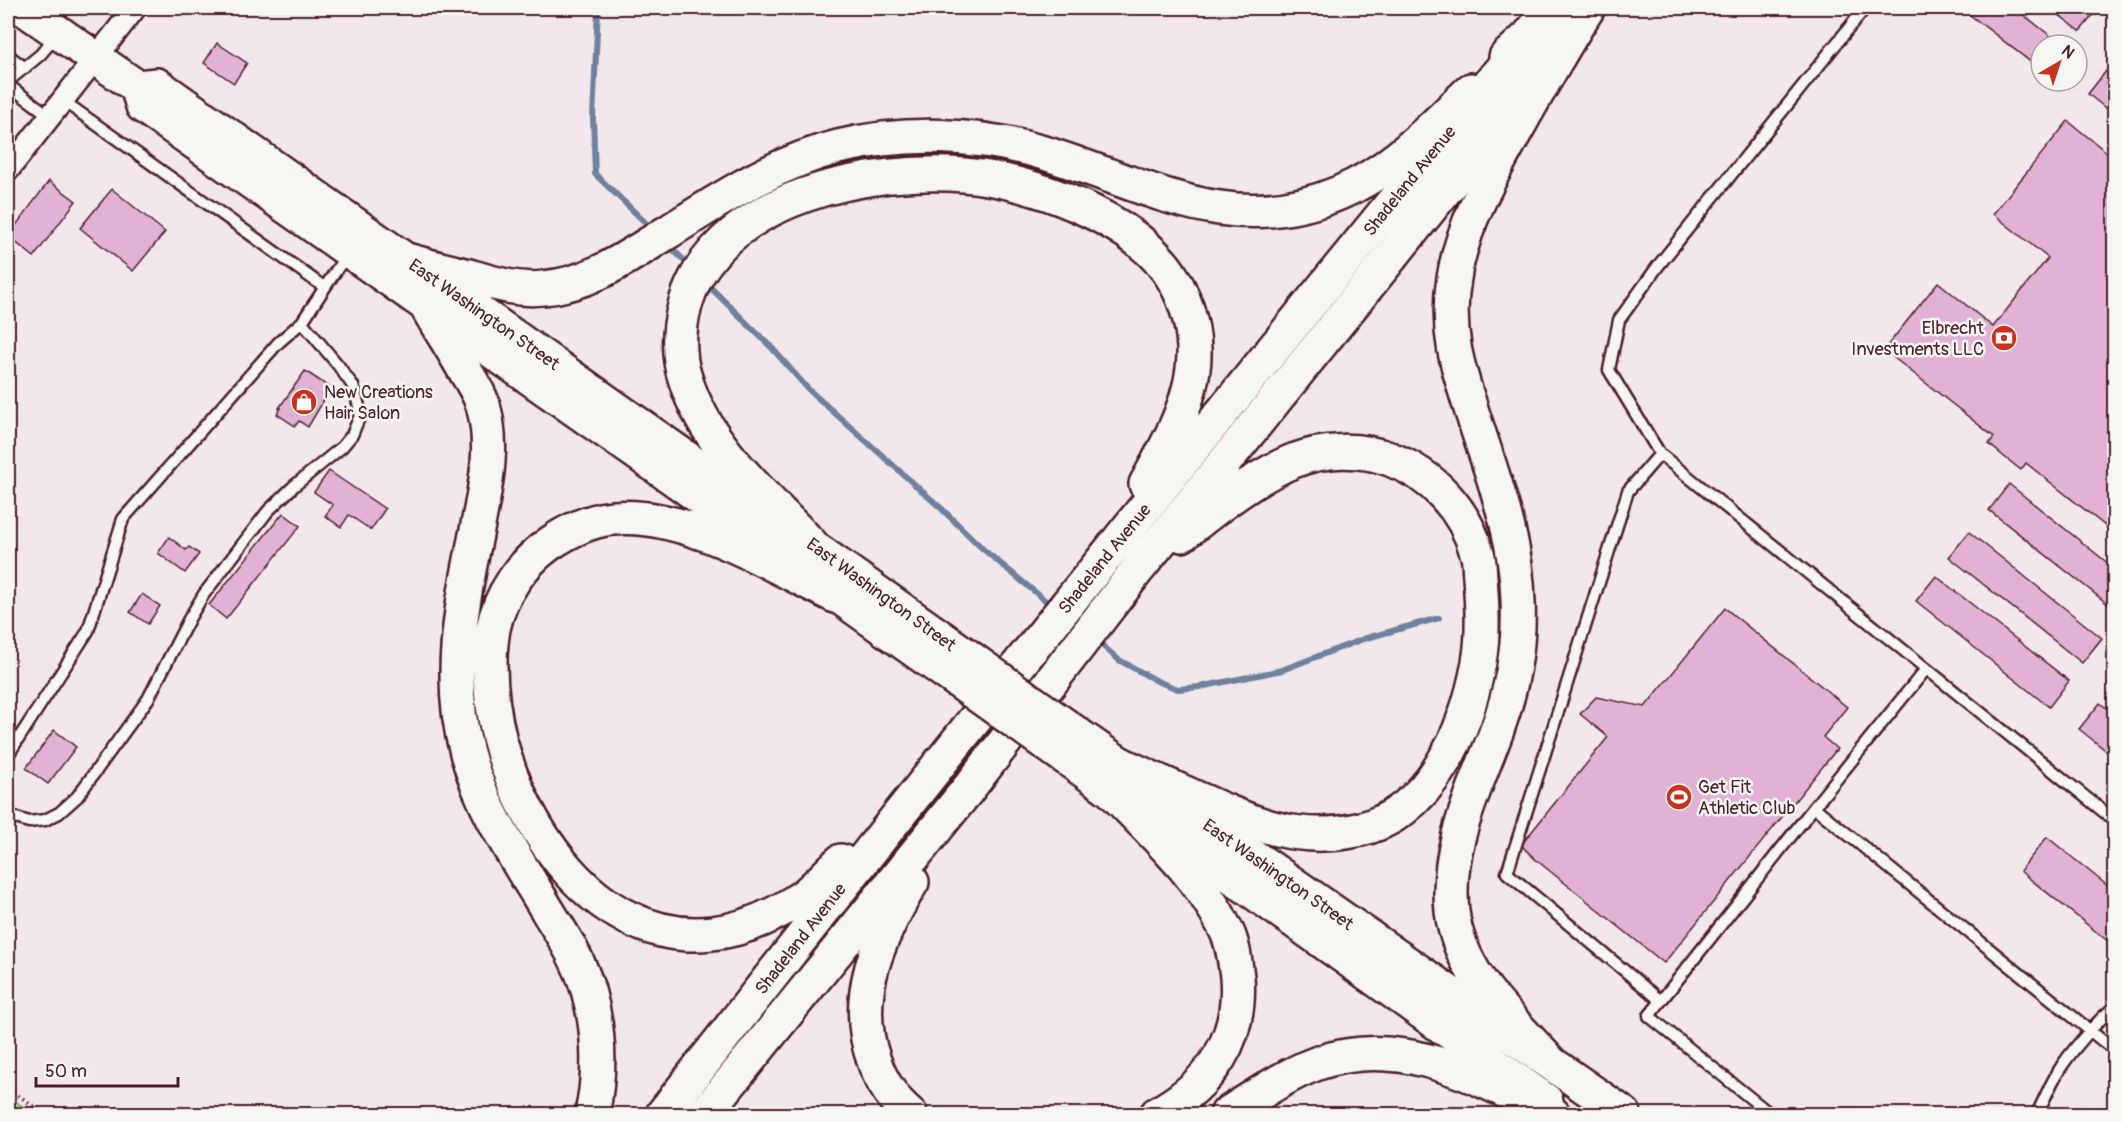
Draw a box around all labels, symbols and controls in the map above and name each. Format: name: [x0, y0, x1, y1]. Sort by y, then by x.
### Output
north arrow: [2029, 33, 2089, 93]
text: N: [2057, 41, 2078, 63]
street label: Shadeland Avenue: [1358, 121, 1462, 241]
street label: East Washington Street: [404, 254, 565, 376]
place label: Elbrecht Investments LLC: [1851, 317, 1985, 361]
bank icon: Elbrecht Investments LLC: [1989, 323, 2019, 353]
place label: New Creations Hair Salon: [324, 381, 433, 425]
shop icon: New Creations Hair Salon: [289, 387, 319, 417]
street label: Shadeland Avenue: [1053, 499, 1157, 619]
street label: East Washington Street: [802, 533, 961, 657]
place label: Get Fit Athletic Club: [1698, 776, 1795, 820]
sports icon: Get Fit Athletic Club: [1664, 782, 1694, 812]
street label: East Washington Street: [1198, 814, 1359, 936]
street label: Shadeland Avenue: [750, 878, 852, 999]
scale bar: [36, 1050, 178, 1088]
text: 50 m: [45, 1060, 87, 1083]

